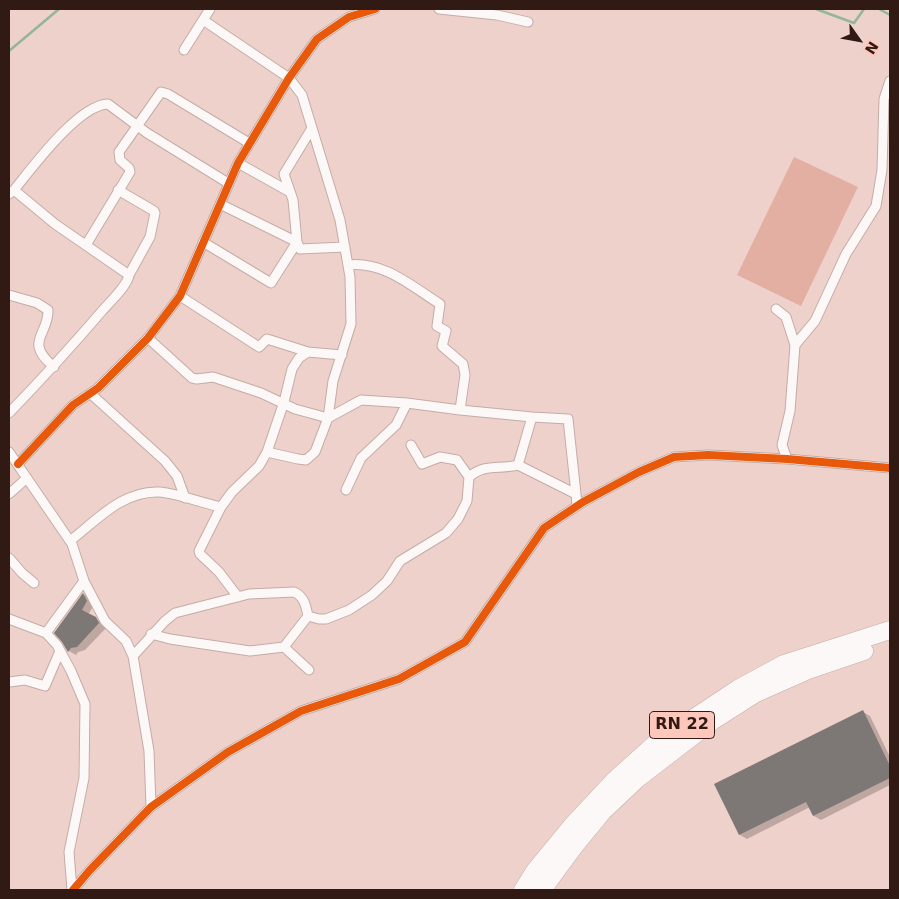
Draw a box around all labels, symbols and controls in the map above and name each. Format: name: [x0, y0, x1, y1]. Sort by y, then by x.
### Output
north arrow: [834, 15, 884, 65]
text: N: [862, 39, 882, 57]
road number: RN 22: [650, 712, 714, 738]

